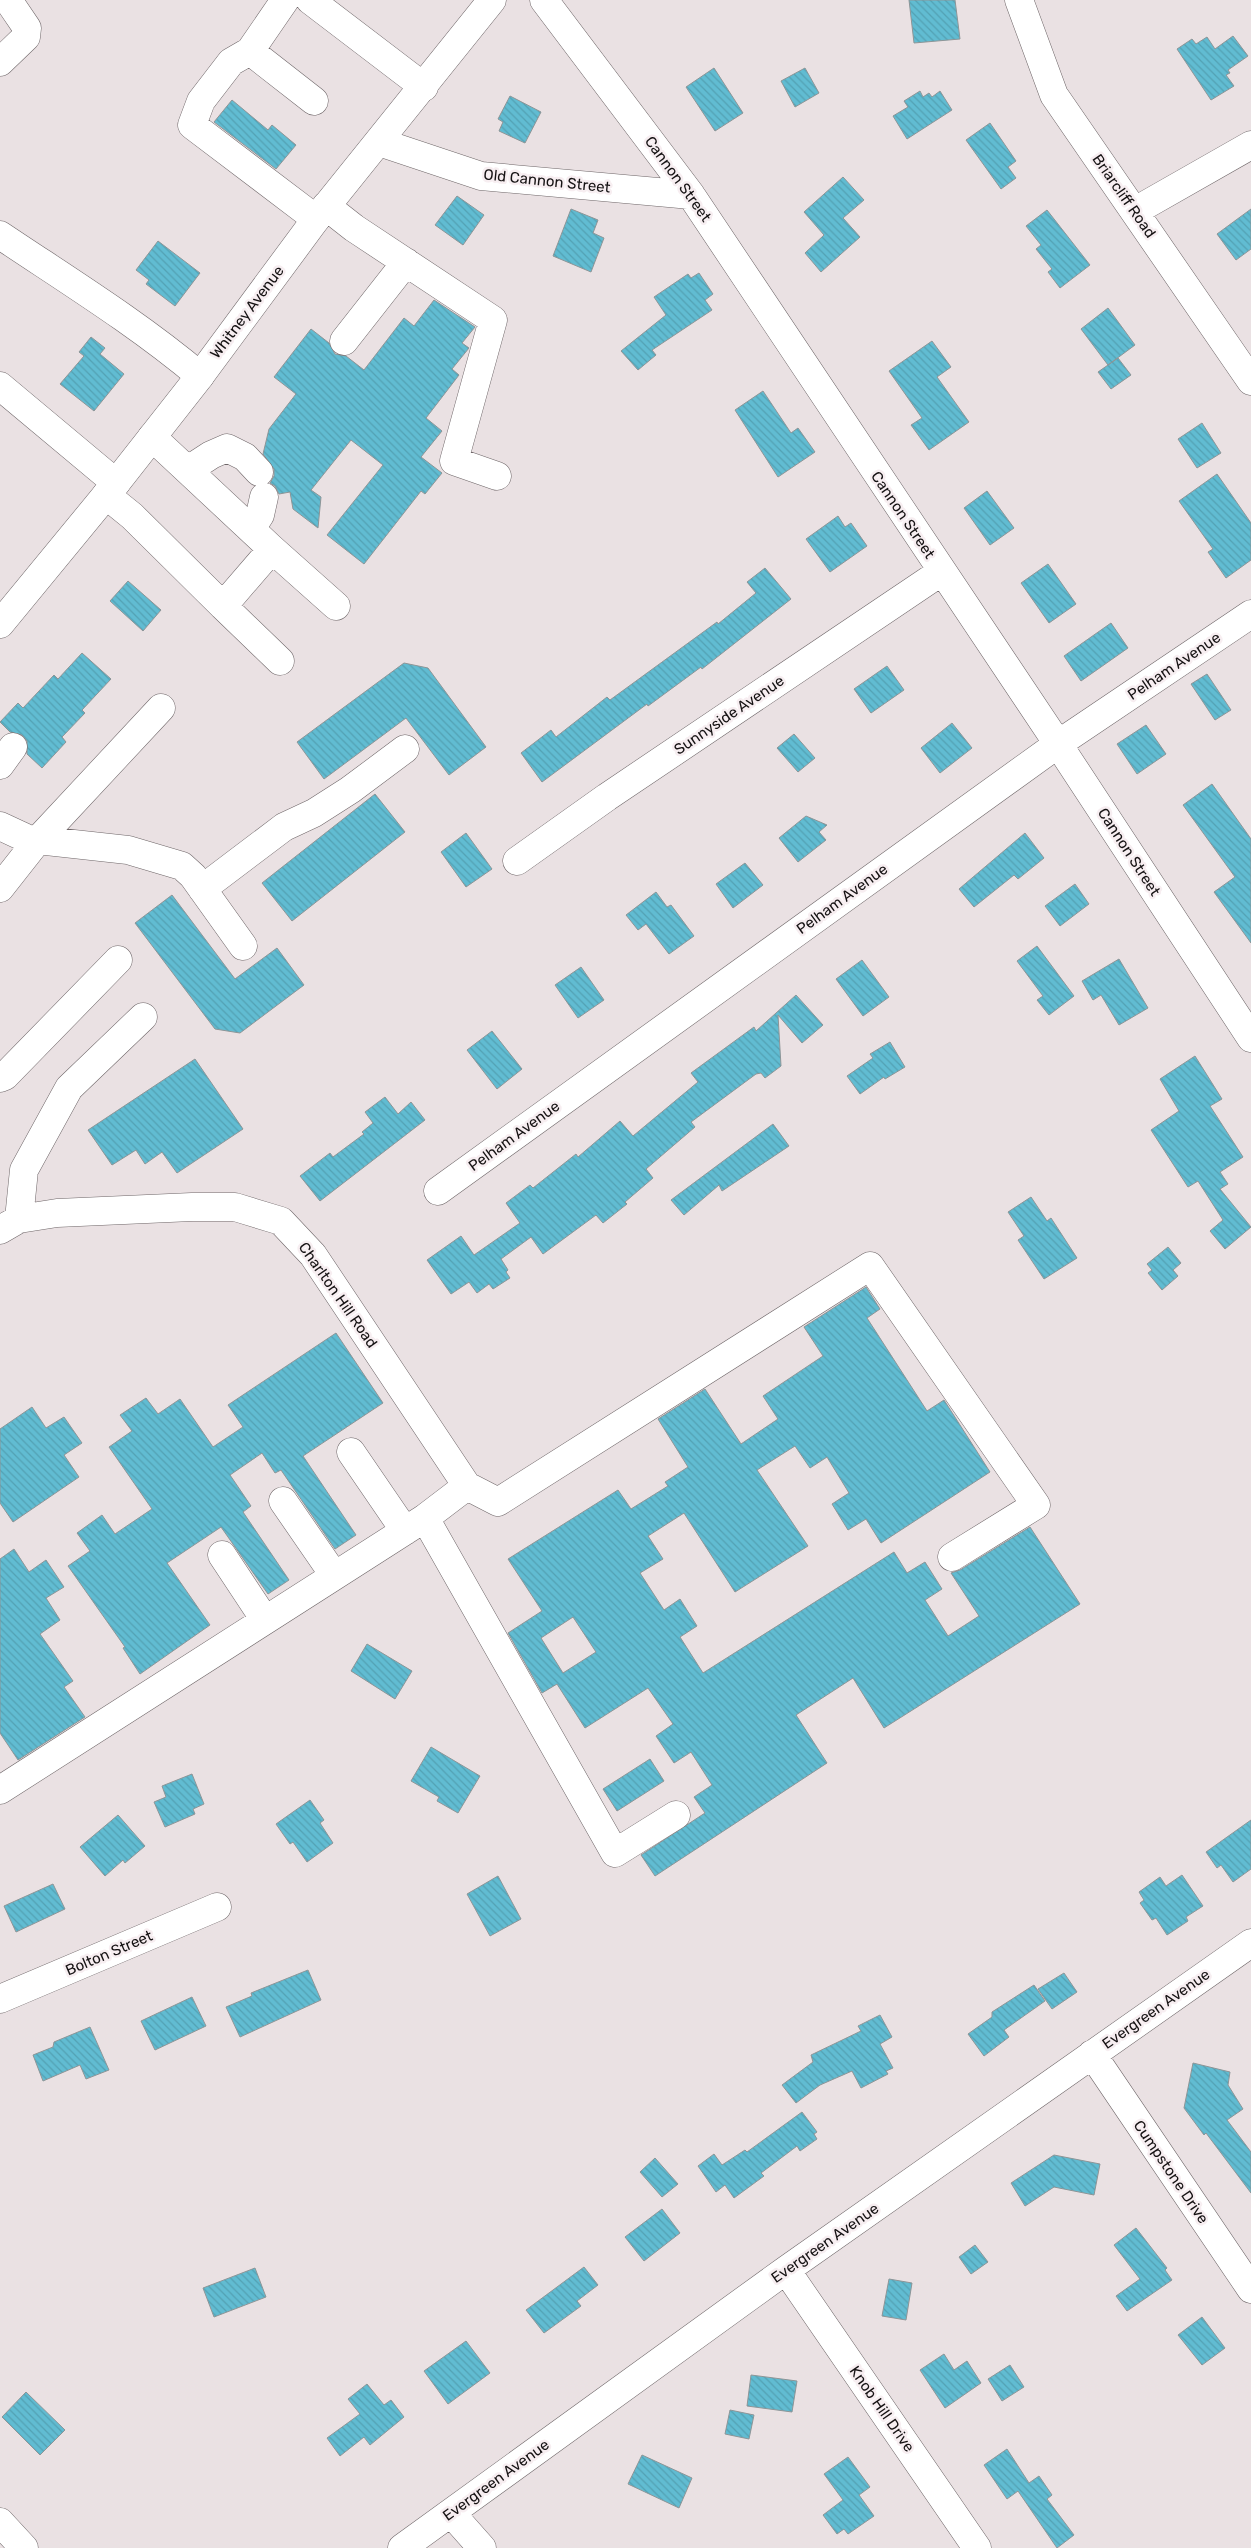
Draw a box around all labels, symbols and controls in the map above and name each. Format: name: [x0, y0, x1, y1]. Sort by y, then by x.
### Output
street label: Cannon Street: [641, 133, 715, 225]
street label: Briarcliff Road: [1089, 151, 1159, 241]
street label: Old Cannon Street: [483, 165, 612, 197]
street label: Whitney Avenue: [206, 262, 288, 362]
street label: Cannon Street: [867, 468, 939, 562]
street label: Pelham Avenue: [1124, 628, 1224, 704]
street label: Sunnyside Avenue: [671, 672, 787, 758]
street label: Cannon Street: [1094, 805, 1164, 899]
street label: Pelham Avenue: [793, 860, 891, 938]
street label: Pelham Avenue: [465, 1097, 563, 1175]
street label: Charlton Hill Road: [295, 1239, 381, 1351]
street label: Bolton Street: [63, 1927, 155, 1979]
street label: Evergreen Avenue: [1099, 1965, 1213, 2053]
street label: Cumpstone Drive: [1130, 2117, 1212, 2227]
street label: Evergreen Avenue: [768, 2199, 882, 2287]
street label: Knob Hill Drive: [846, 2363, 918, 2455]
street label: Evergreen Avenue: [439, 2435, 553, 2525]

